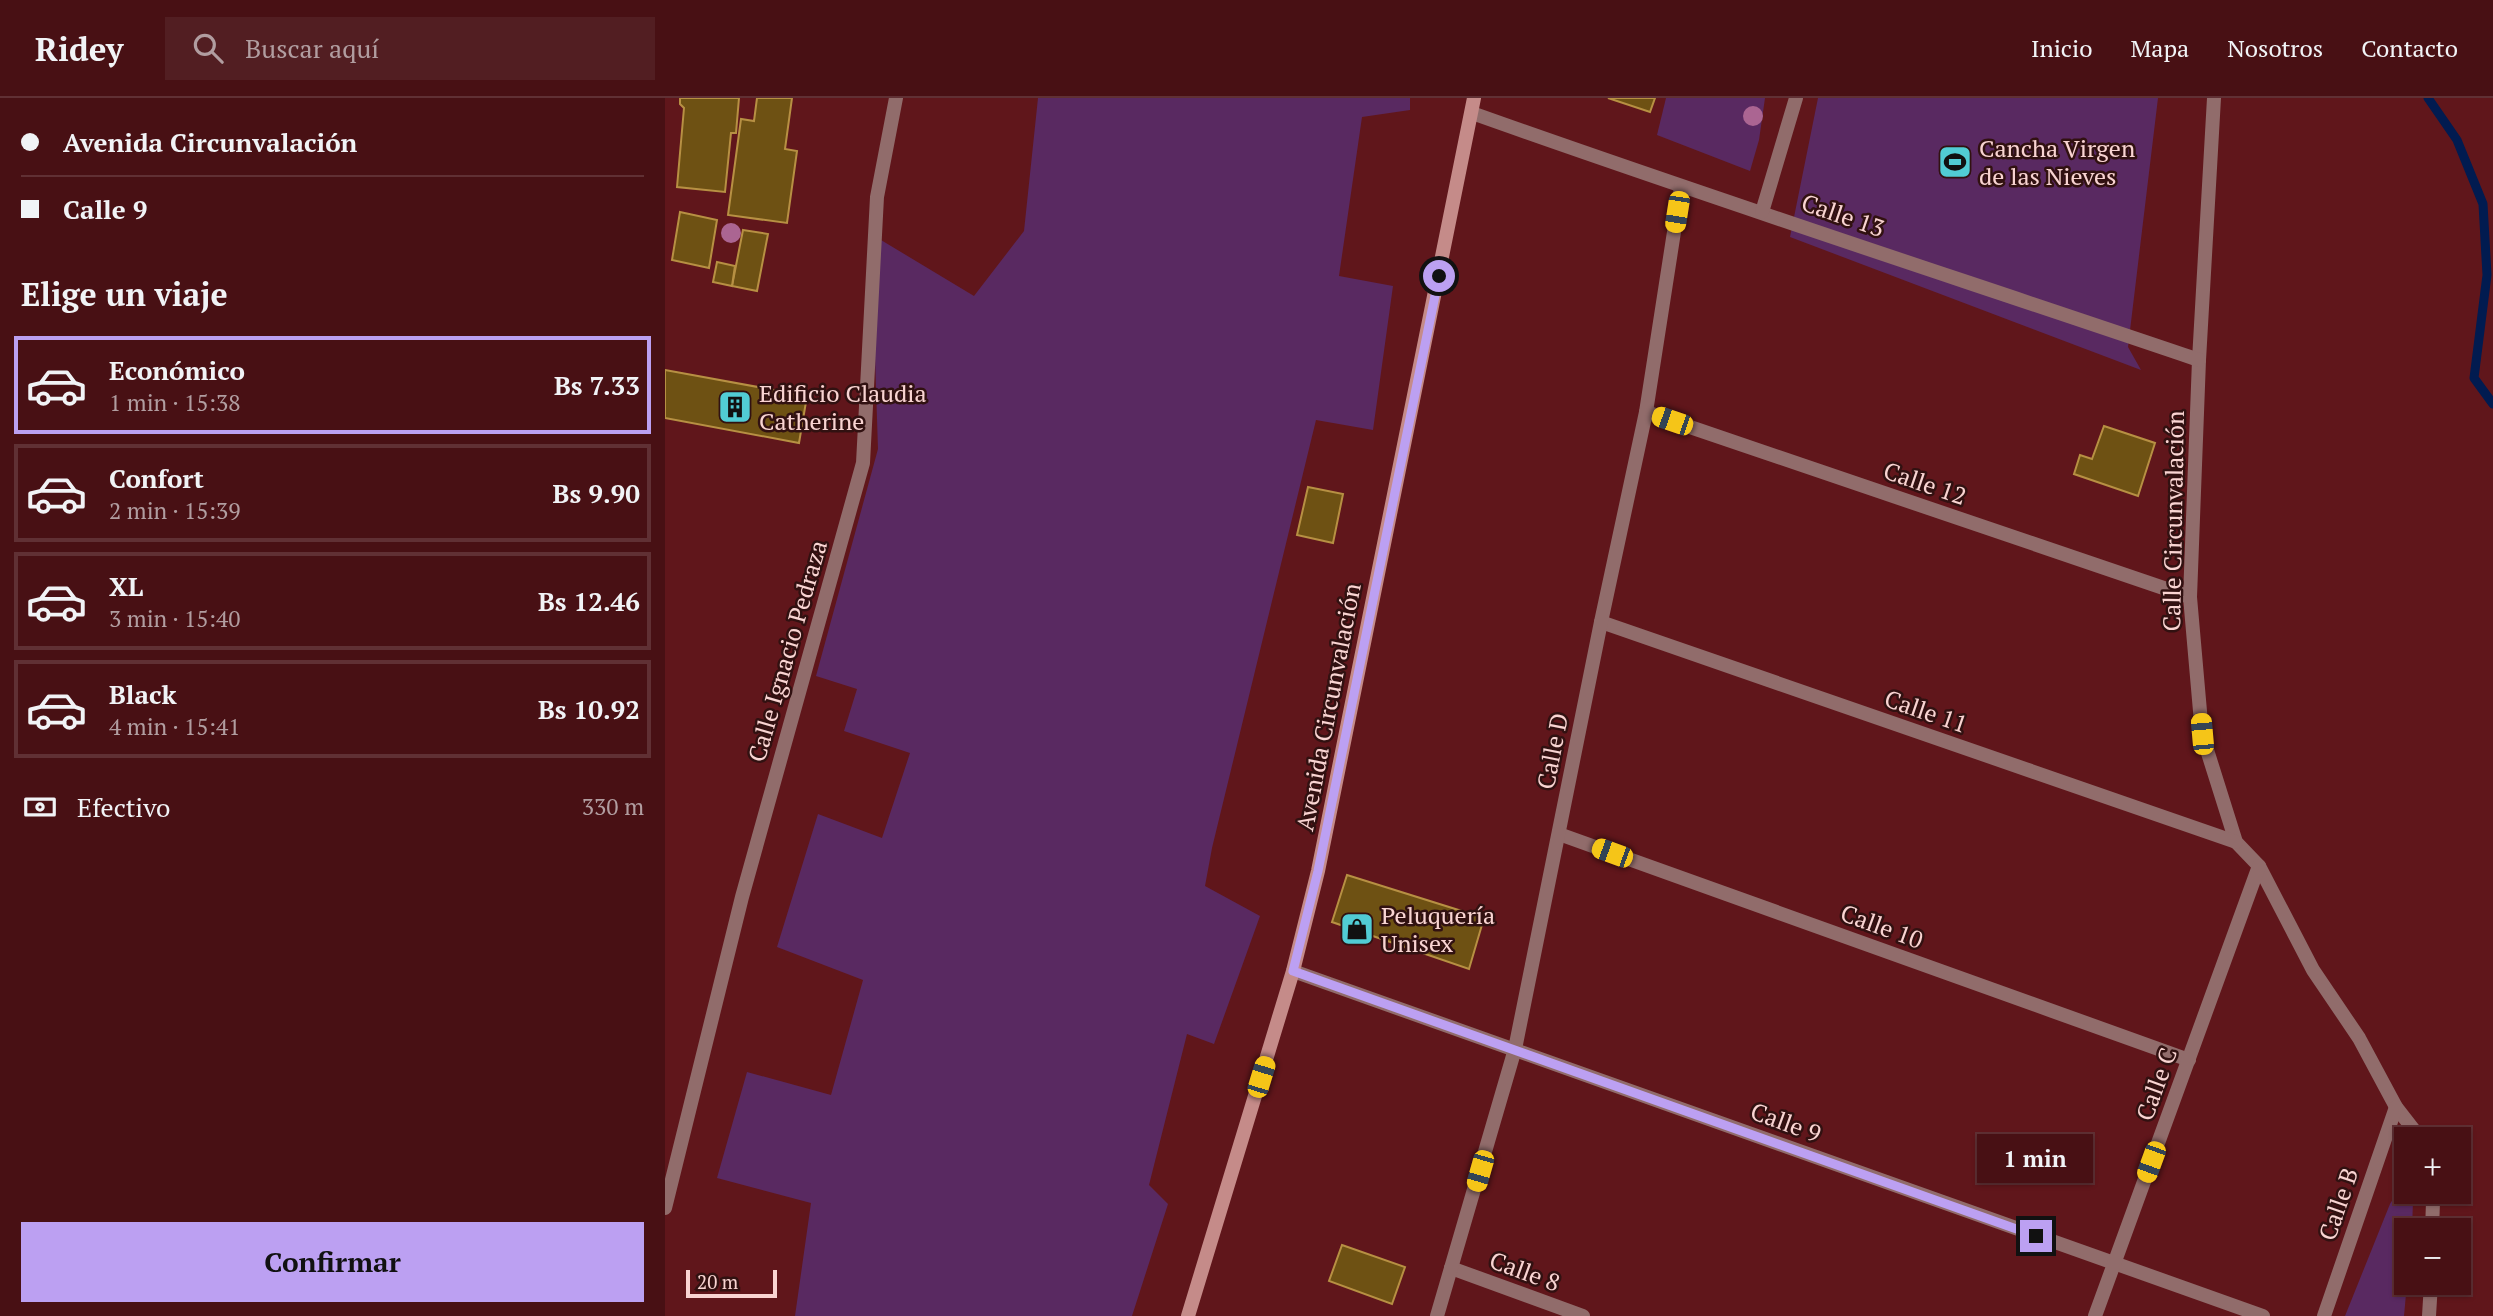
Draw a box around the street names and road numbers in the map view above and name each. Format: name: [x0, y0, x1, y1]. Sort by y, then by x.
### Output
street label: Calle 13: [1797, 186, 1889, 244]
street label: Calle Circunvalación: [2155, 410, 2191, 632]
street label: Calle 12: [1879, 454, 1971, 512]
street label: Calle Ignacio Pedraza: [740, 537, 834, 765]
street label: Avenida Circunvalación: [1288, 580, 1368, 834]
street label: Calle 11: [1880, 682, 1972, 740]
street label: Calle D: [1529, 710, 1575, 792]
street label: Calle 10: [1836, 896, 1928, 956]
street label: Calle C: [2128, 1043, 2184, 1125]
street label: Calle 9: [1746, 1095, 1826, 1149]
street label: Calle B: [2311, 1163, 2365, 1245]
street label: Calle 8: [1485, 1244, 1565, 1298]

